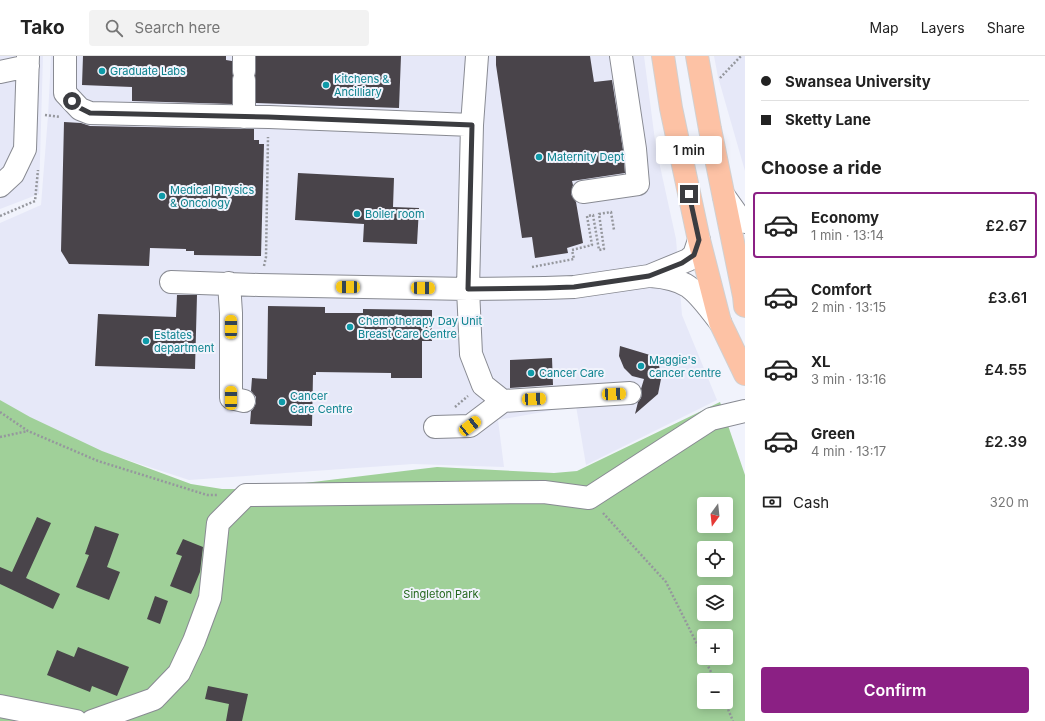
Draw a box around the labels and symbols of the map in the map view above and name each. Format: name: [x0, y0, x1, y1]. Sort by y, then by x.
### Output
place label: Graduate Labs: [110, 64, 186, 78]
marker: Graduate Labs: [97, 66, 107, 76]
place label: Kitchens & Ancilliary: [334, 72, 389, 99]
marker: Kitchens & Ancilliary: [321, 80, 331, 90]
route start: [63, 92, 81, 110]
callout: 1 min: [656, 136, 722, 164]
place label: Maternity Dept: [547, 150, 625, 164]
marker: Maternity Dept: [534, 152, 544, 162]
place label: Medical Physics & Oncology: [170, 183, 254, 210]
route end: [680, 185, 698, 203]
marker: Medical Physics & Oncology: [157, 191, 167, 201]
place label: Boiler room: [365, 207, 425, 221]
marker: Boiler room: [352, 209, 362, 219]
car: [336, 281, 360, 293]
car: [411, 282, 435, 294]
place label: Chemotherapy Day Unit Breast Care Centre: [358, 314, 482, 341]
car: [225, 315, 237, 339]
marker: Chemotherapy Day Unit Breast Care Centre: [345, 322, 355, 332]
place label: Estates department: [154, 328, 215, 355]
marker: Estates department: [141, 336, 151, 346]
place label: Maggie's cancer centre: [649, 353, 721, 380]
marker: Maggie's cancer centre: [636, 361, 646, 371]
place label: Cancer Care: [539, 366, 604, 380]
marker: Cancer Care: [526, 368, 536, 378]
car: [225, 386, 237, 410]
car: [602, 387, 626, 401]
place label: Cancer Care Centre: [290, 389, 353, 416]
car: [522, 392, 546, 406]
marker: Cancer Care Centre: [277, 397, 287, 407]
car: [457, 414, 483, 438]
north arrow: [697, 497, 733, 533]
park label: Singleton Park: [403, 587, 479, 601]

